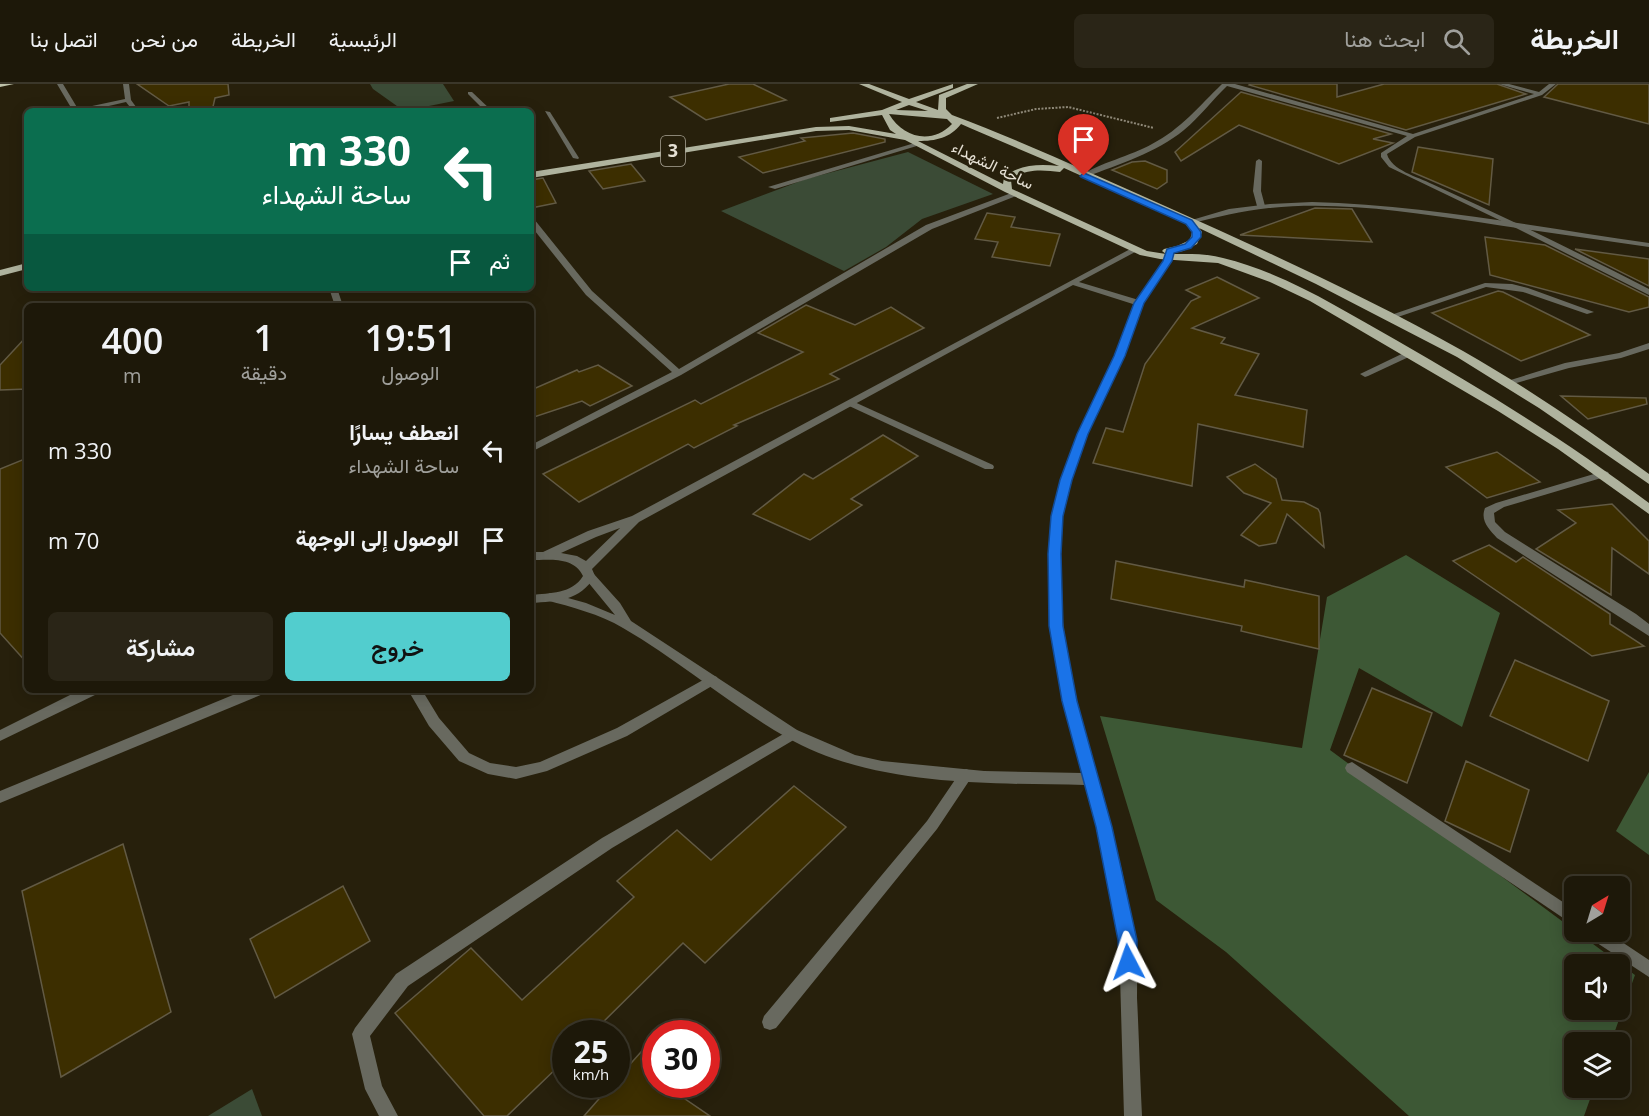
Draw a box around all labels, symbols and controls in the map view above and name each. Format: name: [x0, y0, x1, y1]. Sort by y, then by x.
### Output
search box: [1074, 14, 1494, 68]
text: الخريطة: [1530, 19, 1619, 57]
text: ابحث هنا: [1344, 23, 1425, 53]
text: اتصل بنا: [30, 25, 98, 53]
text: من نحن: [131, 25, 198, 53]
text: الخريطة: [231, 25, 296, 53]
text: الرئيسية: [329, 25, 397, 53]
icon: search: [1440, 25, 1473, 58]
pin: [1058, 114, 1109, 176]
text: 330 m: [287, 121, 411, 178]
icon: arrive: [1067, 123, 1100, 156]
icon: left: [432, 132, 510, 210]
road number: 3: [661, 136, 685, 166]
street label: ساحة الشهداء: [948, 136, 1038, 194]
text: ساحة الشهداء: [262, 175, 411, 212]
text: ثم: [489, 245, 510, 275]
icon: arrive: [444, 246, 477, 279]
text: 1: [254, 313, 274, 362]
text: 19:51: [364, 313, 457, 362]
text: 400: [101, 316, 163, 365]
text: دقيقة: [241, 359, 287, 386]
text: الوصول: [382, 359, 439, 386]
text: m: [123, 362, 142, 389]
text: انعطف يسارًا: [349, 416, 459, 446]
icon: left: [477, 434, 510, 467]
text: 330 m: [48, 435, 112, 465]
text: ساحة الشهداء: [348, 452, 459, 479]
text: الوصول إلى الوجهة: [295, 522, 459, 552]
icon: arrive: [477, 524, 510, 557]
text: 70 m: [48, 525, 99, 555]
button: مشاركة: [48, 612, 273, 681]
button: خروج: [285, 612, 510, 681]
north arrow: [1564, 876, 1630, 942]
map controls: [1564, 876, 1630, 1098]
position arrow: [1096, 930, 1160, 994]
button: sound: [1564, 954, 1630, 1020]
speed limit sign: 30: [642, 1020, 720, 1098]
text: 25: [574, 1031, 608, 1072]
button: layers: [1564, 1032, 1630, 1098]
text: km/h: [573, 1064, 609, 1084]

